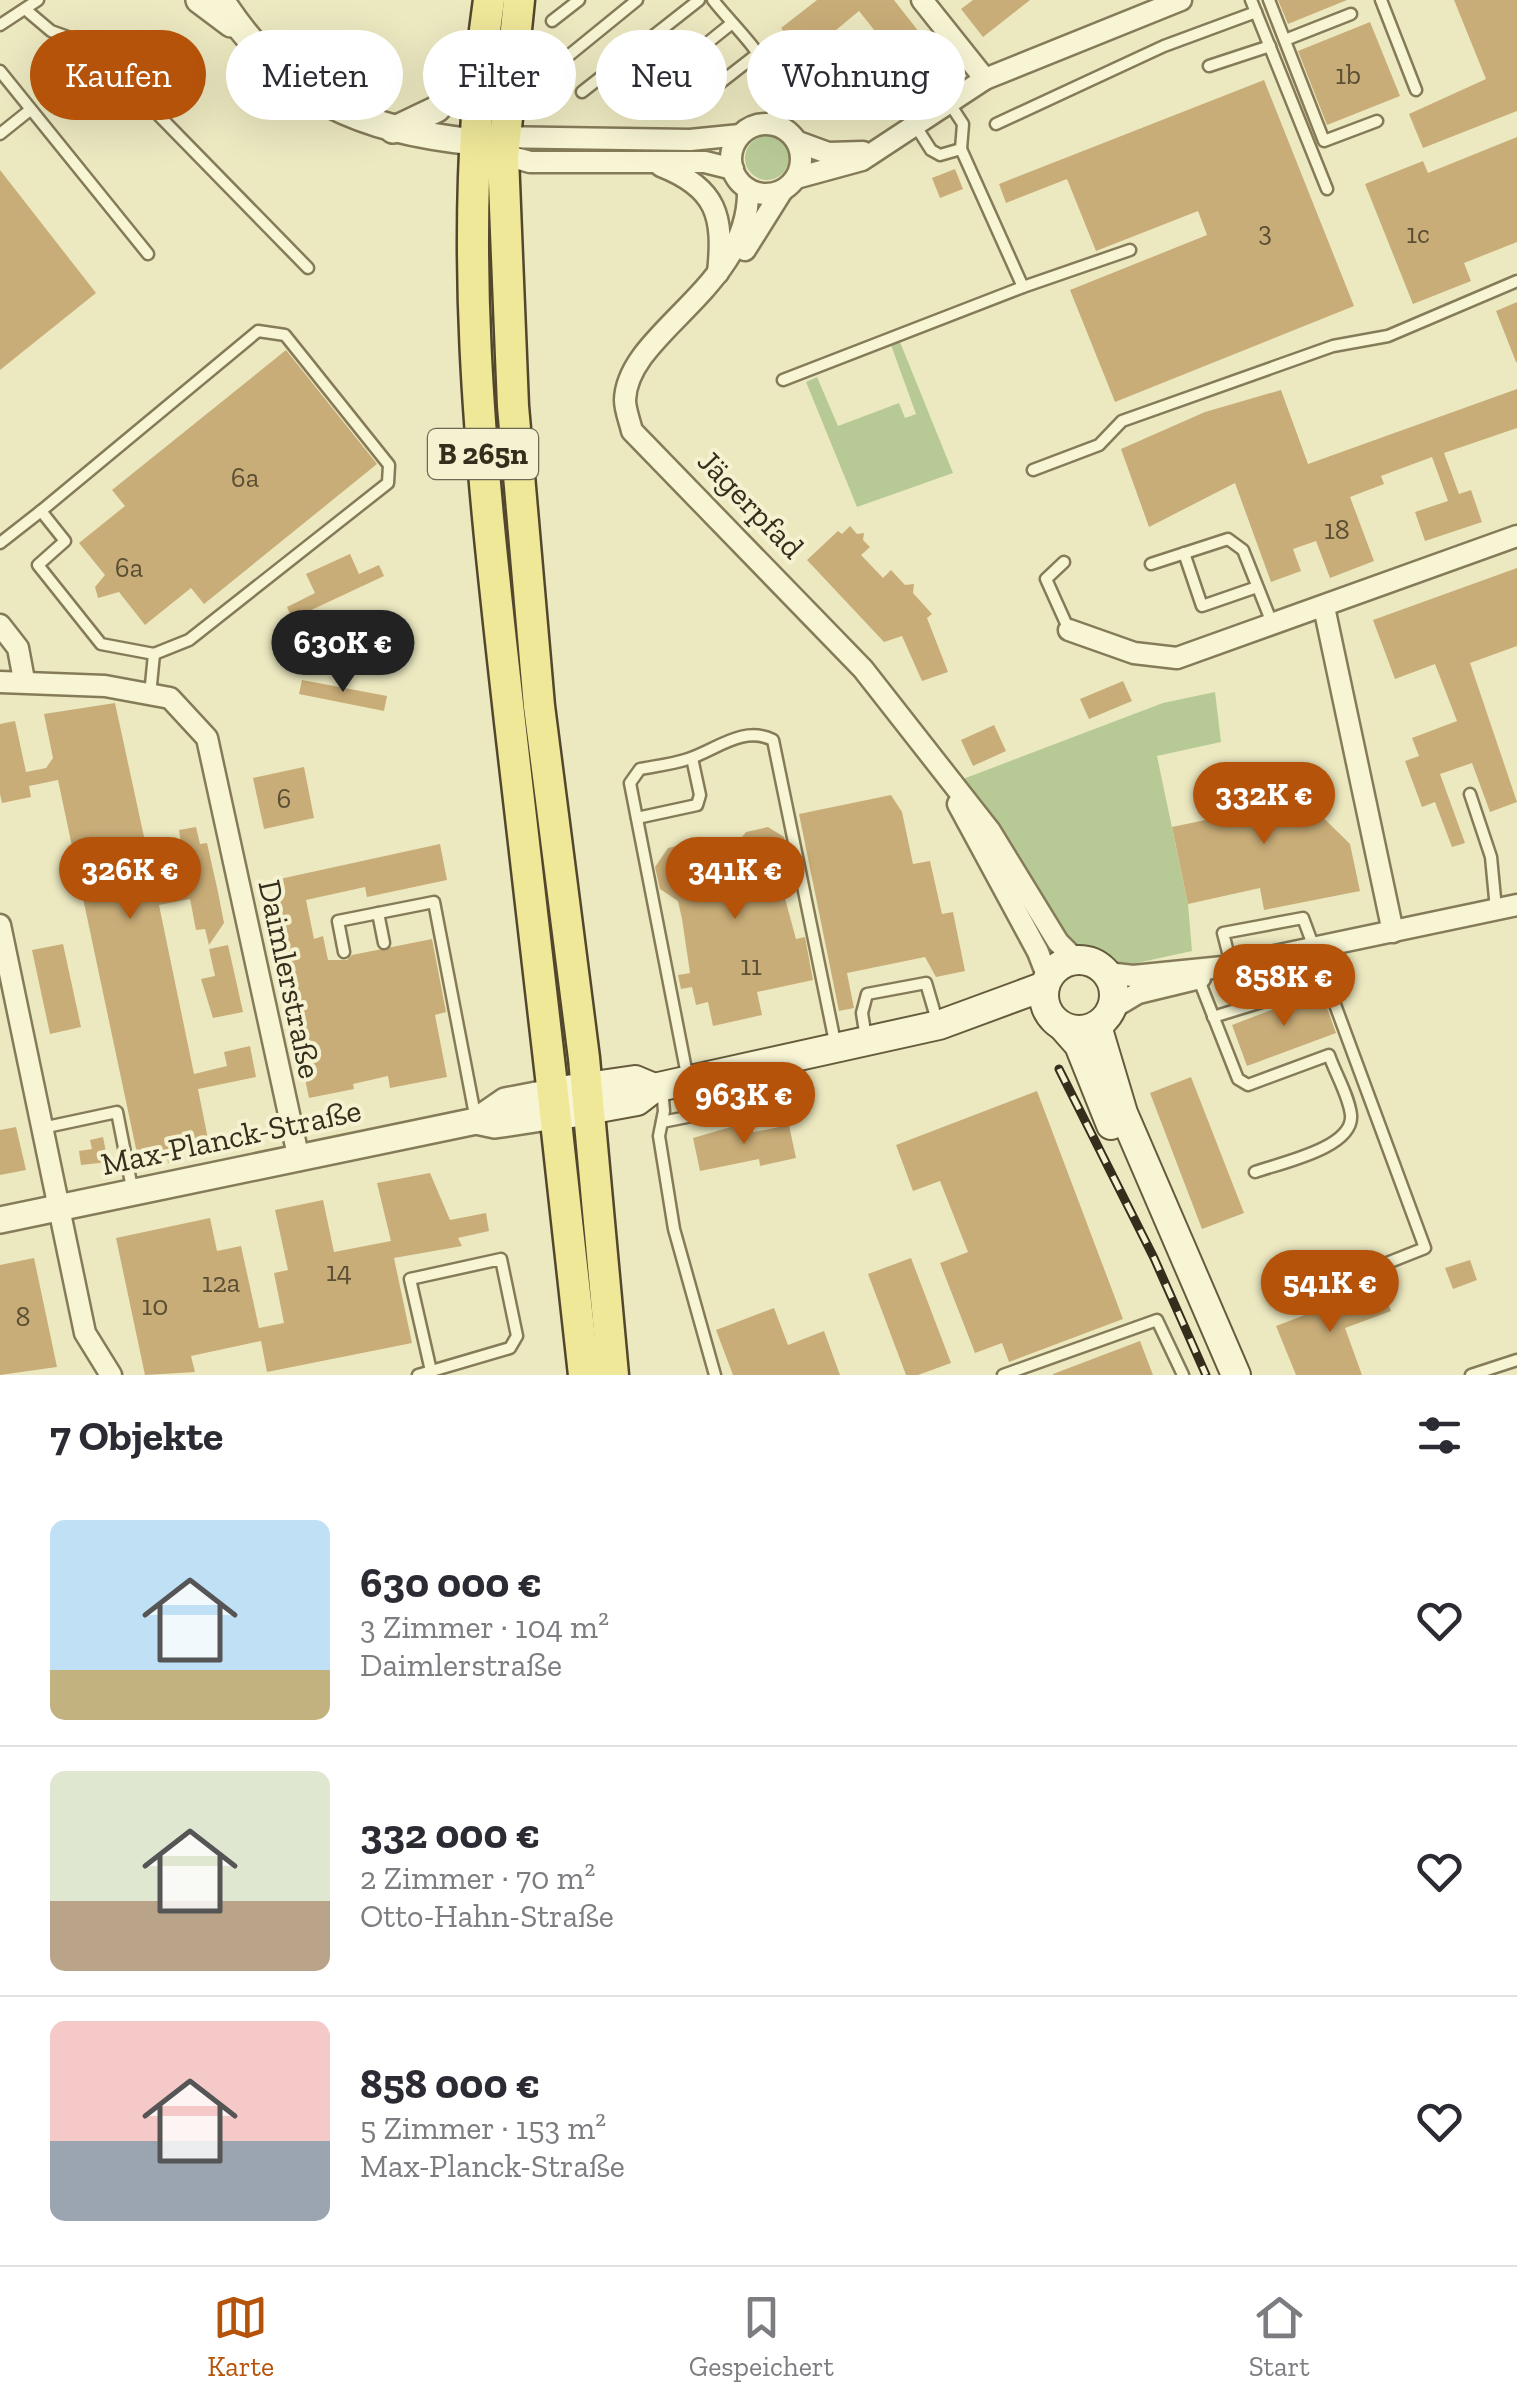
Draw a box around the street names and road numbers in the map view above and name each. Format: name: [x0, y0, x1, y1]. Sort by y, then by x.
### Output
road number: B 265n: [428, 429, 538, 479]
street label: Jägerpfad: [690, 442, 812, 566]
street label: Daimlerstraße: [250, 876, 330, 1082]
street label: Max-Planck-Straße: [98, 1091, 364, 1183]

